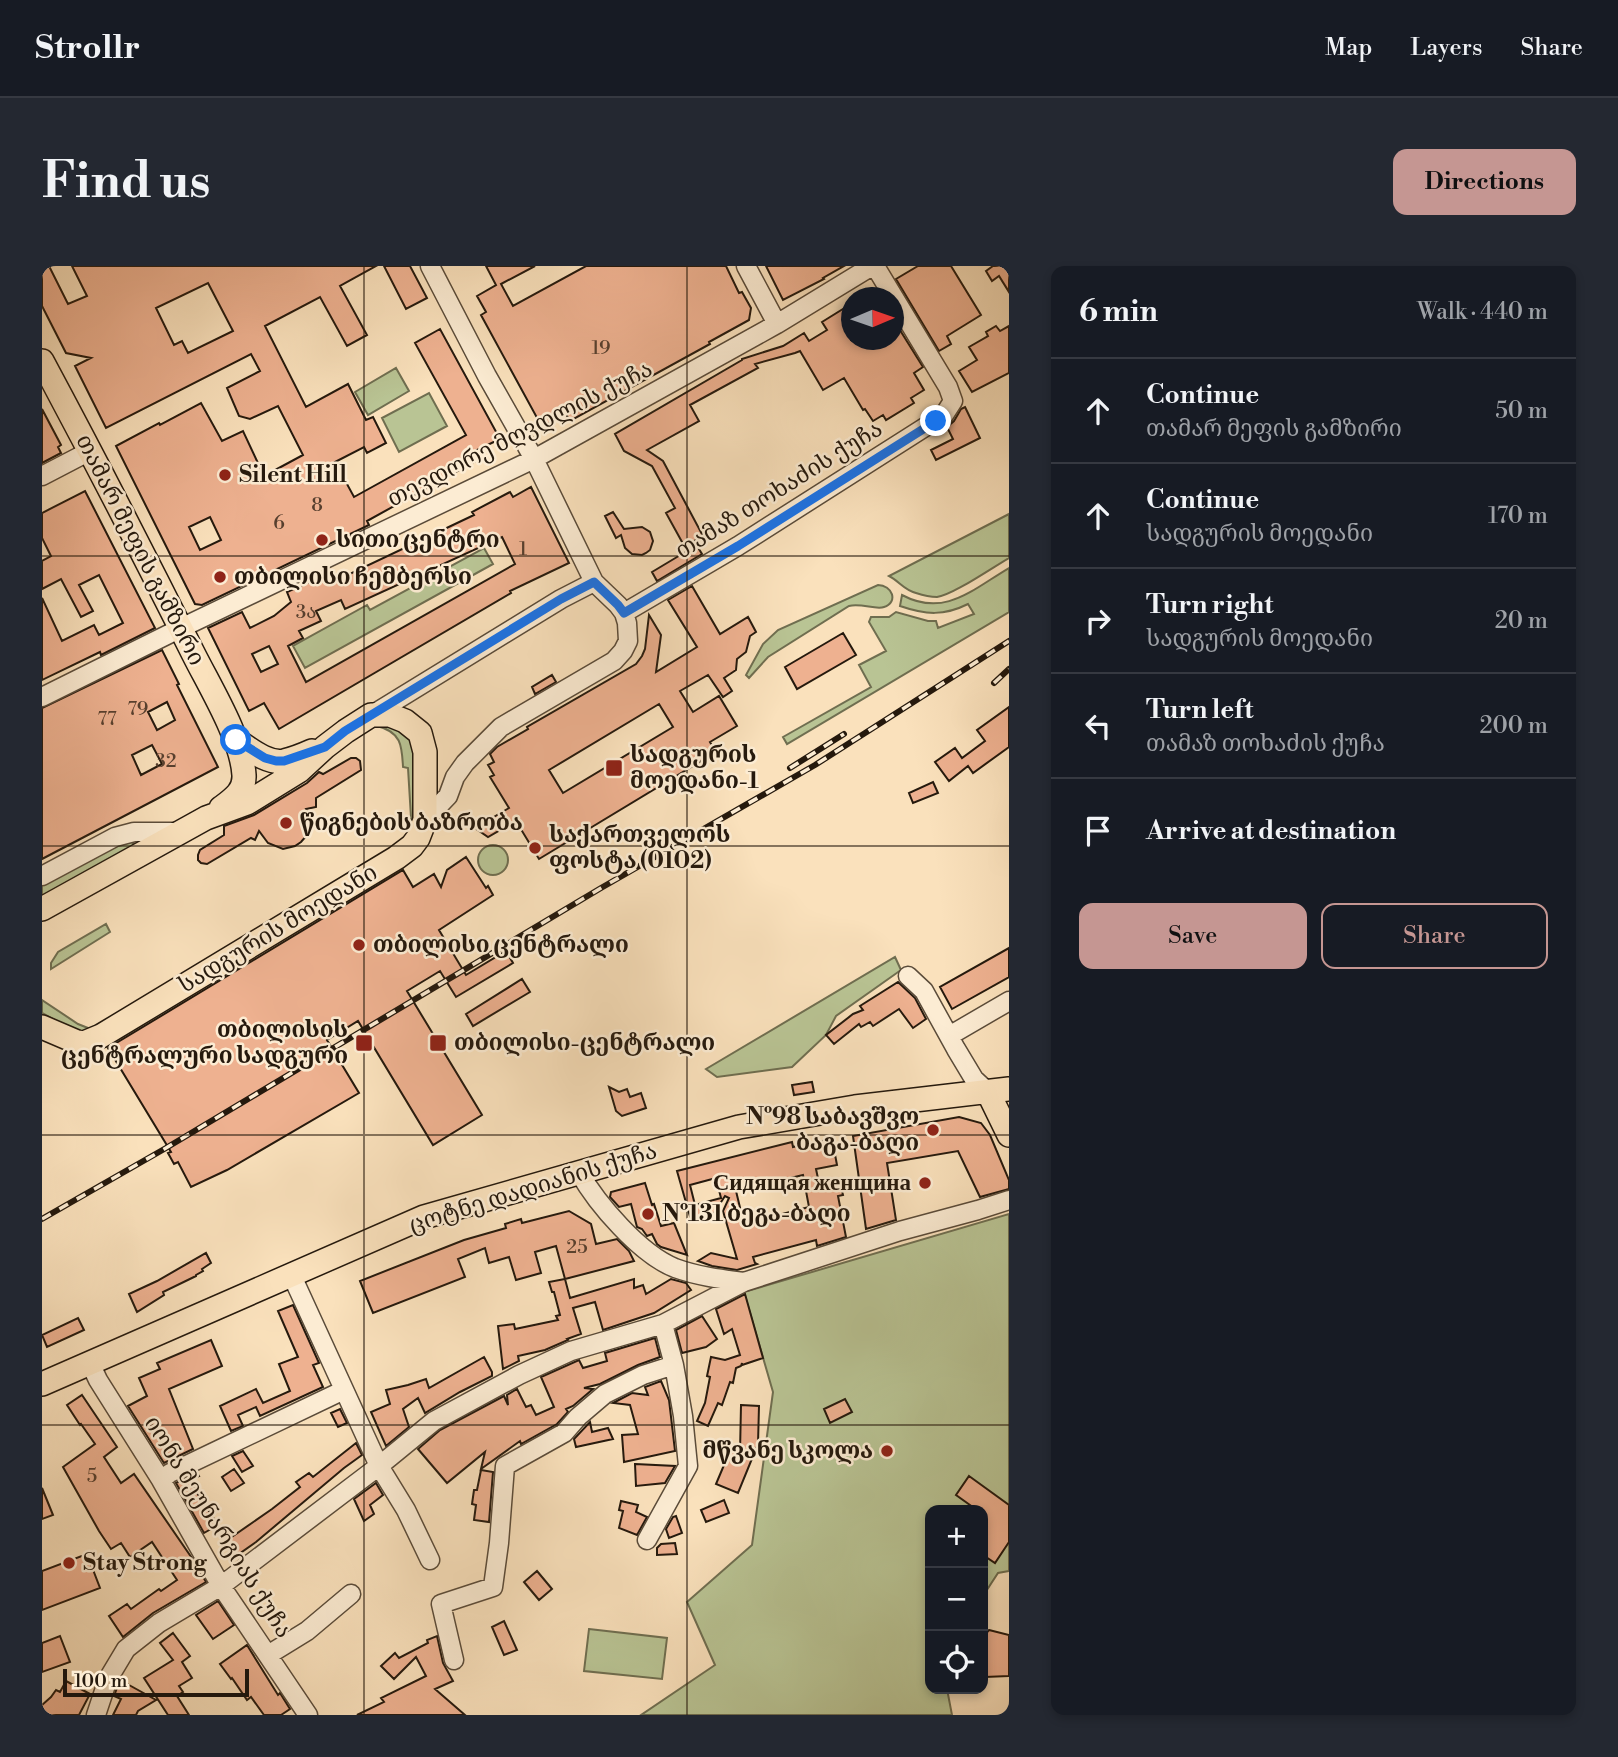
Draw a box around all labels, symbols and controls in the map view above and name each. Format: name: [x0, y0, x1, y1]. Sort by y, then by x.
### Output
text: Strollr: [35, 28, 140, 69]
text: Map: [1325, 33, 1372, 63]
text: Layers: [1410, 33, 1482, 63]
text: Share: [1520, 33, 1583, 63]
button: Directions: [1393, 149, 1576, 215]
text: Find us: [42, 152, 211, 213]
north arrow: [841, 287, 904, 350]
text: 6 min: [1079, 293, 1158, 331]
text: Walk · 440 m: [1417, 298, 1548, 326]
house number: 19: [591, 336, 611, 360]
street label: თევდორე მღვდლის ქუჩა: [383, 355, 657, 513]
text: Continue: [1146, 379, 1259, 411]
icon: ahead: [1079, 392, 1117, 430]
text: 50 m: [1495, 397, 1548, 425]
route end: [920, 405, 951, 436]
street label: თამაზ თოხაძის ქუჩა: [670, 415, 888, 565]
text: თამარ მეფის გამზირი: [1146, 415, 1402, 443]
street label: თამარ მეფის გამზირი: [69, 430, 211, 670]
place label: Silent Hill: [239, 461, 347, 489]
marker: Silent Hill: [217, 467, 233, 483]
text: Continue: [1146, 484, 1259, 516]
house number: 8: [311, 493, 323, 517]
icon: ahead: [1079, 497, 1117, 535]
text: 170 m: [1488, 502, 1548, 530]
house number: 6: [273, 511, 285, 535]
text: სადგურის მოედანი: [1146, 520, 1373, 548]
place label: სითი ცენტრი: [336, 526, 500, 554]
marker: სითი ცენტრი: [314, 532, 330, 548]
house number: 1: [519, 537, 527, 561]
place label: თბილისი ჩემბერსი: [234, 563, 472, 591]
marker: თბილისი ჩემბერსი: [212, 569, 228, 585]
text: Turn right: [1146, 589, 1274, 621]
house number: 3ა: [296, 600, 316, 624]
icon: right: [1079, 602, 1117, 640]
text: 20 m: [1495, 607, 1548, 635]
text: სადგურის მოედანი: [1146, 625, 1373, 653]
text: Turn left: [1146, 694, 1254, 726]
house number: 79: [128, 697, 148, 721]
house number: 77: [97, 707, 117, 731]
icon: left: [1079, 707, 1117, 745]
text: 200 m: [1480, 712, 1548, 740]
route start: [220, 724, 251, 755]
text: თამაზ თოხაძის ქუჩა: [1146, 730, 1385, 758]
place label: სადგურის მოედანი-1: [630, 741, 759, 795]
house number: 32: [155, 749, 177, 773]
marker: სადგურის მოედანი-1: [604, 758, 624, 778]
place label: წიგნების ბაზრობა: [300, 809, 523, 837]
icon: arrive: [1079, 812, 1117, 850]
marker: წიგნების ბაზრობა: [278, 815, 294, 831]
text: Arrive at destination: [1146, 815, 1396, 847]
place label: საქართველოს ფოსტა (0102): [549, 821, 730, 875]
marker: საქართველოს ფოსტა (0102): [527, 840, 543, 856]
street label: სადგურის მოედანი: [174, 859, 382, 999]
button: Save: [1079, 903, 1307, 969]
button: Share: [1321, 903, 1548, 969]
place label: თბილისი ცენტრალი: [373, 931, 629, 959]
marker: თბილისი ცენტრალი: [351, 937, 367, 953]
place label: თბილისის ცენტრალური სადგური: [61, 1016, 348, 1070]
place label: თბილისი-ცენტრალი: [454, 1029, 715, 1057]
marker: თბილისის ცენტრალური სადგური: [354, 1033, 374, 1053]
marker: თბილისი-ცენტრალი: [428, 1033, 448, 1053]
place label: №98 საბავშვო ბაგა-ბაღი: [746, 1103, 919, 1157]
marker: №98 საბავშვო ბაგა-ბაღი: [925, 1122, 941, 1138]
street label: ცოტნე დადიანის ქუჩა: [406, 1137, 660, 1239]
place label: Сидящая женщина: [713, 1169, 911, 1197]
marker: Сидящая женщина: [917, 1175, 933, 1191]
place label: №131 ბეგა-ბაღი: [662, 1200, 851, 1228]
marker: №131 ბეგა-ბაღი: [640, 1206, 656, 1222]
house number: 25: [566, 1235, 588, 1259]
street label: იონა მეუნარგიას ქუჩა: [138, 1411, 298, 1643]
place label: მწვანე სკოლა: [702, 1437, 873, 1465]
marker: მწვანე სკოლა: [879, 1443, 895, 1459]
house number: 5: [87, 1464, 97, 1488]
map controls: [925, 1505, 988, 1694]
button: +: [925, 1505, 988, 1568]
place label: Stay Strong: [83, 1549, 207, 1577]
marker: Stay Strong: [61, 1555, 77, 1571]
button: −: [925, 1568, 988, 1631]
button: locate: [925, 1631, 988, 1694]
scale bar: [63, 1666, 248, 1698]
text: 100 m: [74, 1669, 127, 1693]

